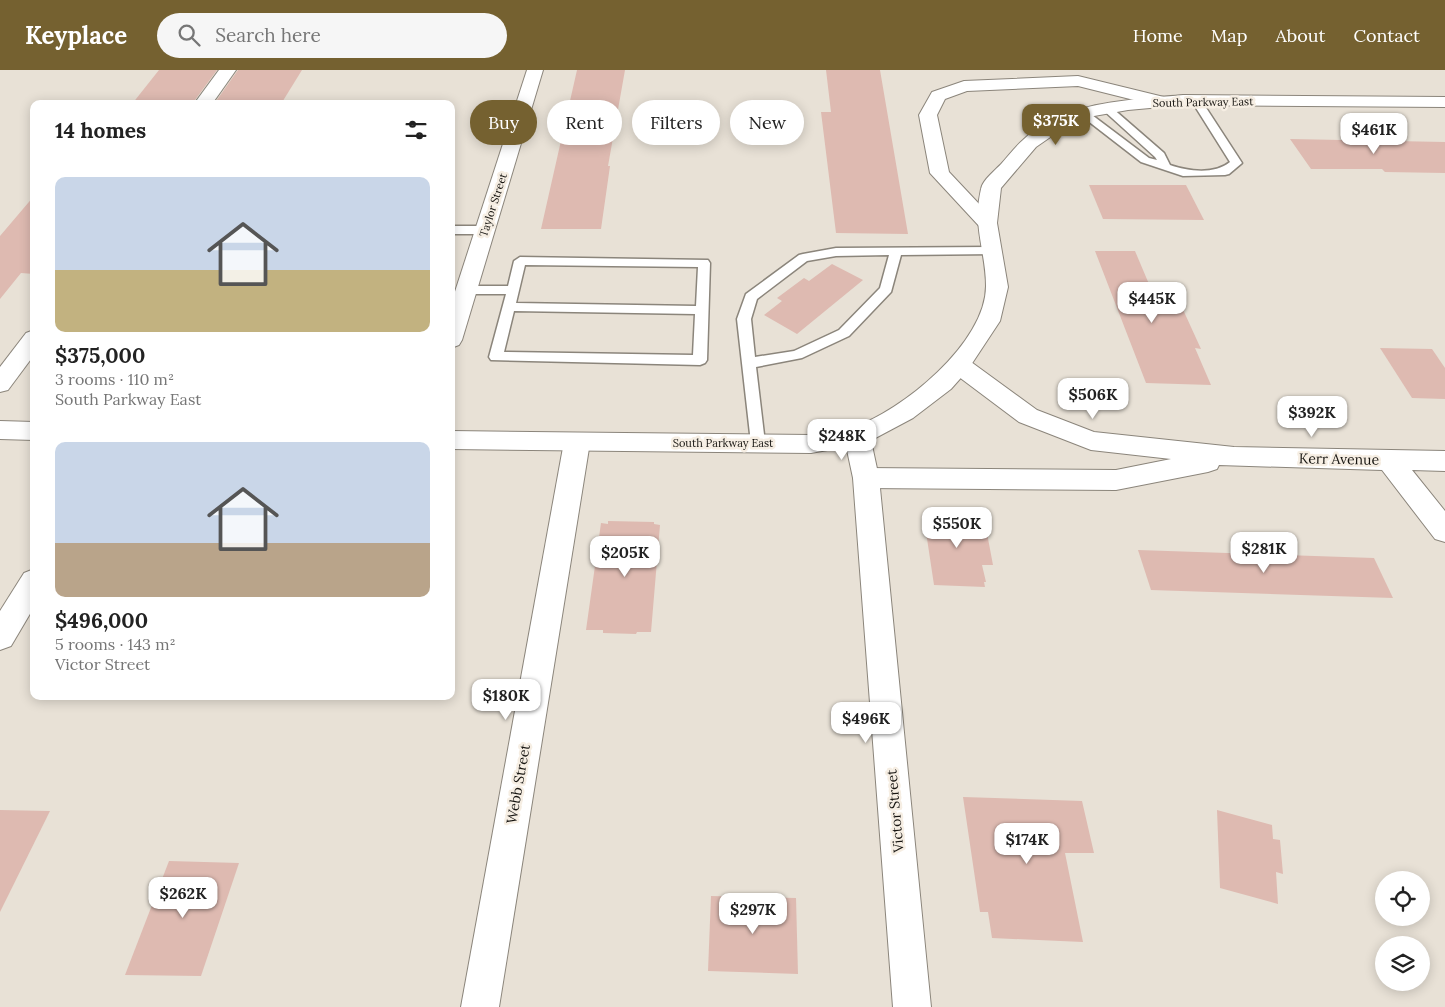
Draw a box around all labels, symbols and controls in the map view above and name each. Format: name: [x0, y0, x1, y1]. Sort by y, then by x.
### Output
search box: [157, 13, 507, 58]
text: Keyplace: [25, 20, 127, 51]
icon: search: [175, 21, 203, 49]
text: Search here: [215, 23, 321, 47]
text: Home: [1133, 24, 1183, 47]
text: Map: [1211, 24, 1247, 47]
text: About: [1275, 24, 1325, 47]
text: Contact: [1353, 24, 1420, 47]
street label: South Parkway East: [1153, 94, 1254, 110]
chip: Buy: [470, 100, 537, 145]
chip: Rent: [547, 100, 622, 145]
chip: Filters: [632, 100, 720, 145]
chip: New: [730, 100, 804, 145]
pin: $375K: [1021, 104, 1091, 146]
text: $375K: [1033, 110, 1079, 130]
pin: $461K: [1339, 112, 1409, 155]
icon: filters: [402, 116, 430, 144]
text: 14 homes: [55, 117, 146, 144]
text: $461K: [1351, 119, 1397, 139]
street label: Taylor Street: [476, 171, 510, 239]
icon: home: [198, 209, 288, 299]
pin: $445K: [1117, 282, 1187, 324]
text: $445K: [1128, 288, 1176, 308]
text: $375,000: [55, 342, 145, 369]
text: 3 rooms · 110 m²: [55, 369, 174, 389]
pin: $506K: [1058, 378, 1128, 420]
text: $506K: [1069, 384, 1117, 404]
text: South Parkway East: [55, 389, 201, 409]
pin: $392K: [1277, 396, 1347, 438]
text: $392K: [1288, 402, 1336, 422]
pin: $248K: [807, 418, 877, 461]
text: $248K: [818, 425, 866, 445]
street label: South Parkway East: [673, 436, 774, 450]
street label: Kerr Avenue: [1299, 449, 1380, 469]
icon: home: [198, 474, 288, 564]
pin: $550K: [922, 506, 992, 549]
text: $550K: [933, 513, 981, 533]
pin: $281K: [1229, 532, 1299, 574]
pin: $205K: [590, 536, 660, 578]
text: $281K: [1242, 538, 1286, 558]
text: $205K: [601, 542, 649, 562]
text: $496,000: [55, 607, 148, 634]
text: 5 rooms · 143 m²: [55, 634, 176, 654]
text: Victor Street: [55, 654, 150, 674]
pin: $180K: [471, 678, 541, 721]
text: $180K: [483, 685, 529, 705]
pin: $496K: [831, 702, 901, 744]
text: $496K: [842, 708, 890, 728]
street label: Webb Street: [502, 742, 534, 825]
street label: Victor Street: [882, 768, 908, 854]
pin: $174K: [992, 822, 1062, 865]
text: $174K: [1005, 829, 1049, 849]
map controls: [1375, 871, 1430, 991]
button: locate: [1375, 871, 1430, 926]
pin: $262K: [148, 876, 218, 919]
text: $262K: [159, 883, 207, 903]
pin: $297K: [718, 892, 788, 935]
text: $297K: [730, 899, 776, 919]
button: layers: [1375, 936, 1430, 991]

